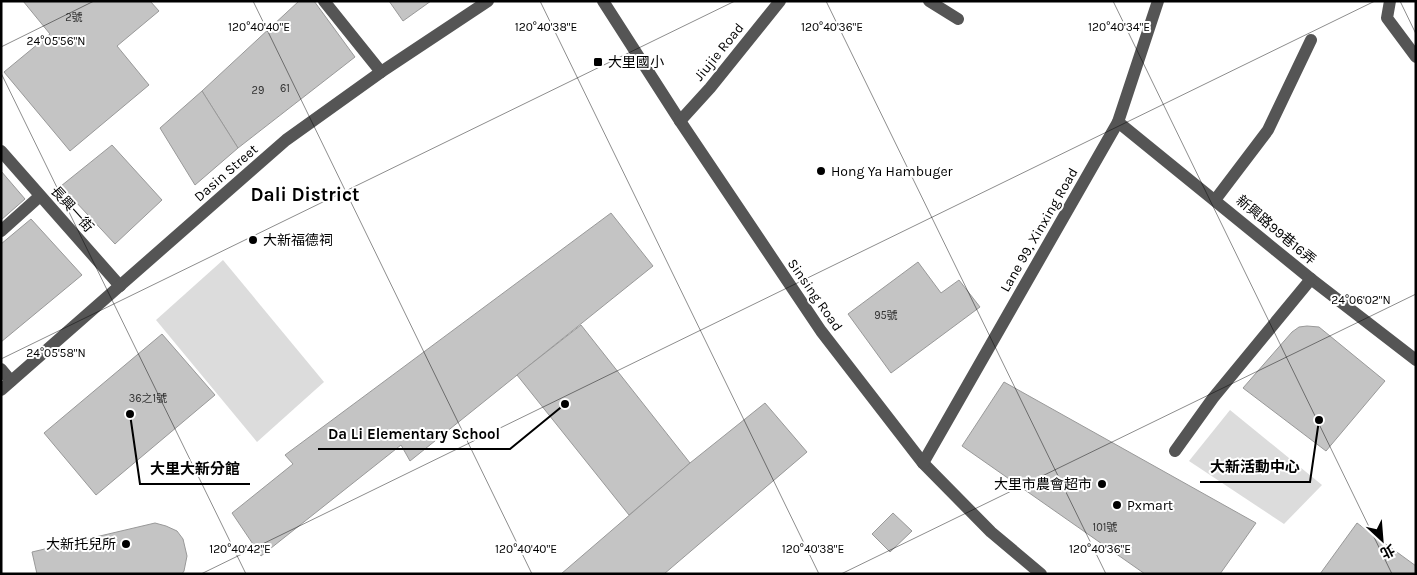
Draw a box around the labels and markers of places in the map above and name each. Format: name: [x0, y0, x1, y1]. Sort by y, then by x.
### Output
place label: 大里國小: [608, 54, 664, 71]
marker: 大里國小: [592, 56, 604, 68]
place label: Hong Ya Hambuger: [831, 163, 954, 180]
marker: Hong Ya Hambuger: [815, 165, 827, 177]
place label: 大新福德祠: [263, 232, 333, 249]
marker: 大新福德祠: [247, 234, 259, 246]
callout: Da Li Elementary School: [318, 419, 510, 449]
callout: 大新活動中心: [1200, 452, 1310, 482]
callout: 大里大新分館: [140, 454, 250, 484]
place label: 大里市農會超市: [994, 476, 1092, 493]
marker: 大里市農會超市: [1096, 478, 1108, 490]
place label: Pxmart: [1127, 497, 1173, 514]
marker: Pxmart: [1111, 499, 1123, 511]
place label: 大新托兒所: [46, 536, 116, 553]
marker: 大新托兒所: [120, 538, 132, 550]

